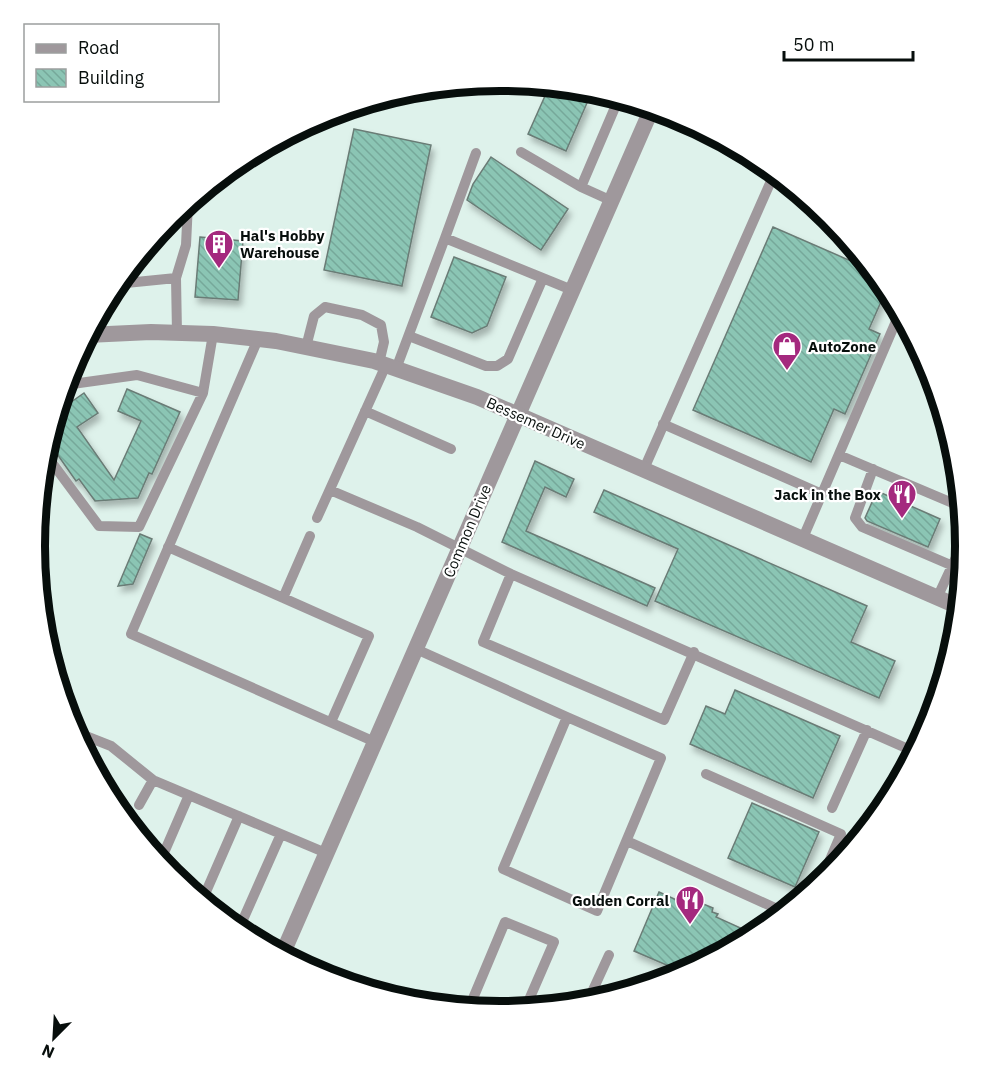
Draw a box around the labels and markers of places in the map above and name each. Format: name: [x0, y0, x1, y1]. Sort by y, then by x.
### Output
place label: Hal's Hobby Warehouse: [240, 226, 324, 262]
building icon: Hal's Hobby Warehouse: [203, 228, 235, 270]
shop icon: AutoZone: [771, 330, 803, 372]
place label: AutoZone: [808, 337, 876, 356]
restaurant icon: Jack in the Box: [886, 478, 918, 520]
place label: Jack in the Box: [774, 485, 882, 504]
restaurant icon: Golden Corral: [674, 884, 706, 926]
place label: Golden Corral: [572, 891, 669, 910]

